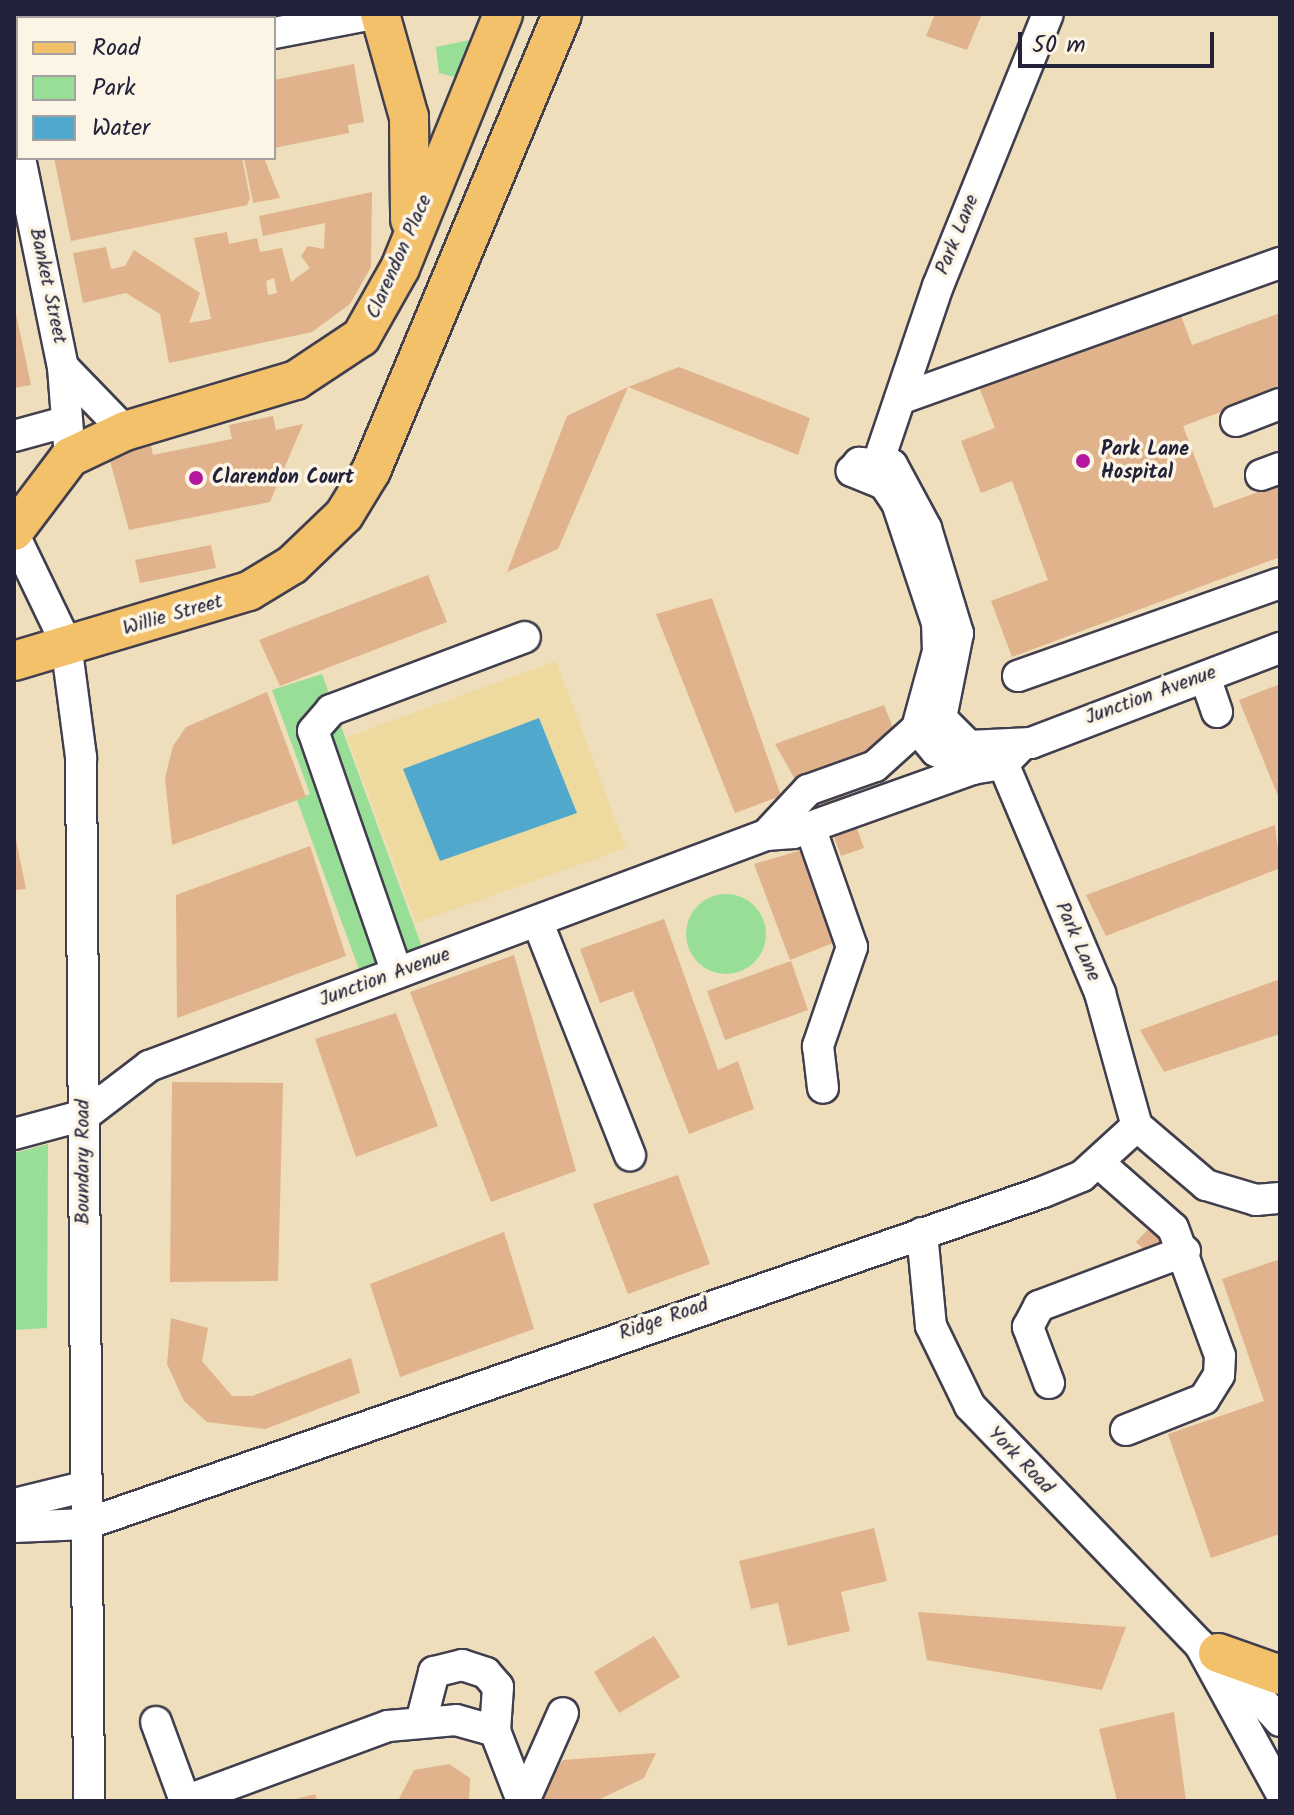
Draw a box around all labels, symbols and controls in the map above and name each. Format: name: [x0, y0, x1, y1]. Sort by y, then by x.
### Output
legend: [16, 16, 276, 160]
scale bar: [1022, 16, 1218, 66]
text: 50 m: [1032, 26, 1086, 65]
text: Road: [92, 29, 140, 68]
text: Park: [92, 69, 136, 108]
text: Water: [92, 109, 150, 148]
street label: Clarendon Place: [362, 191, 438, 323]
street label: Park Lane: [931, 191, 985, 279]
street label: Banket Street: [23, 226, 71, 346]
place label: Park Lane Hospital: [1101, 438, 1189, 485]
marker: Park Lane Hospital: [1072, 450, 1094, 472]
place label: Clarendon Court: [212, 466, 354, 490]
marker: Clarendon Court: [187, 469, 205, 487]
street label: Willie Street: [120, 590, 226, 642]
street label: Junction Avenue: [1082, 661, 1220, 731]
street label: Park Lane: [1049, 899, 1105, 985]
street label: Junction Avenue: [316, 943, 454, 1013]
street label: Boundary Road: [72, 1099, 96, 1225]
street label: Ridge Road: [616, 1294, 712, 1346]
street label: York Road: [982, 1422, 1058, 1500]

